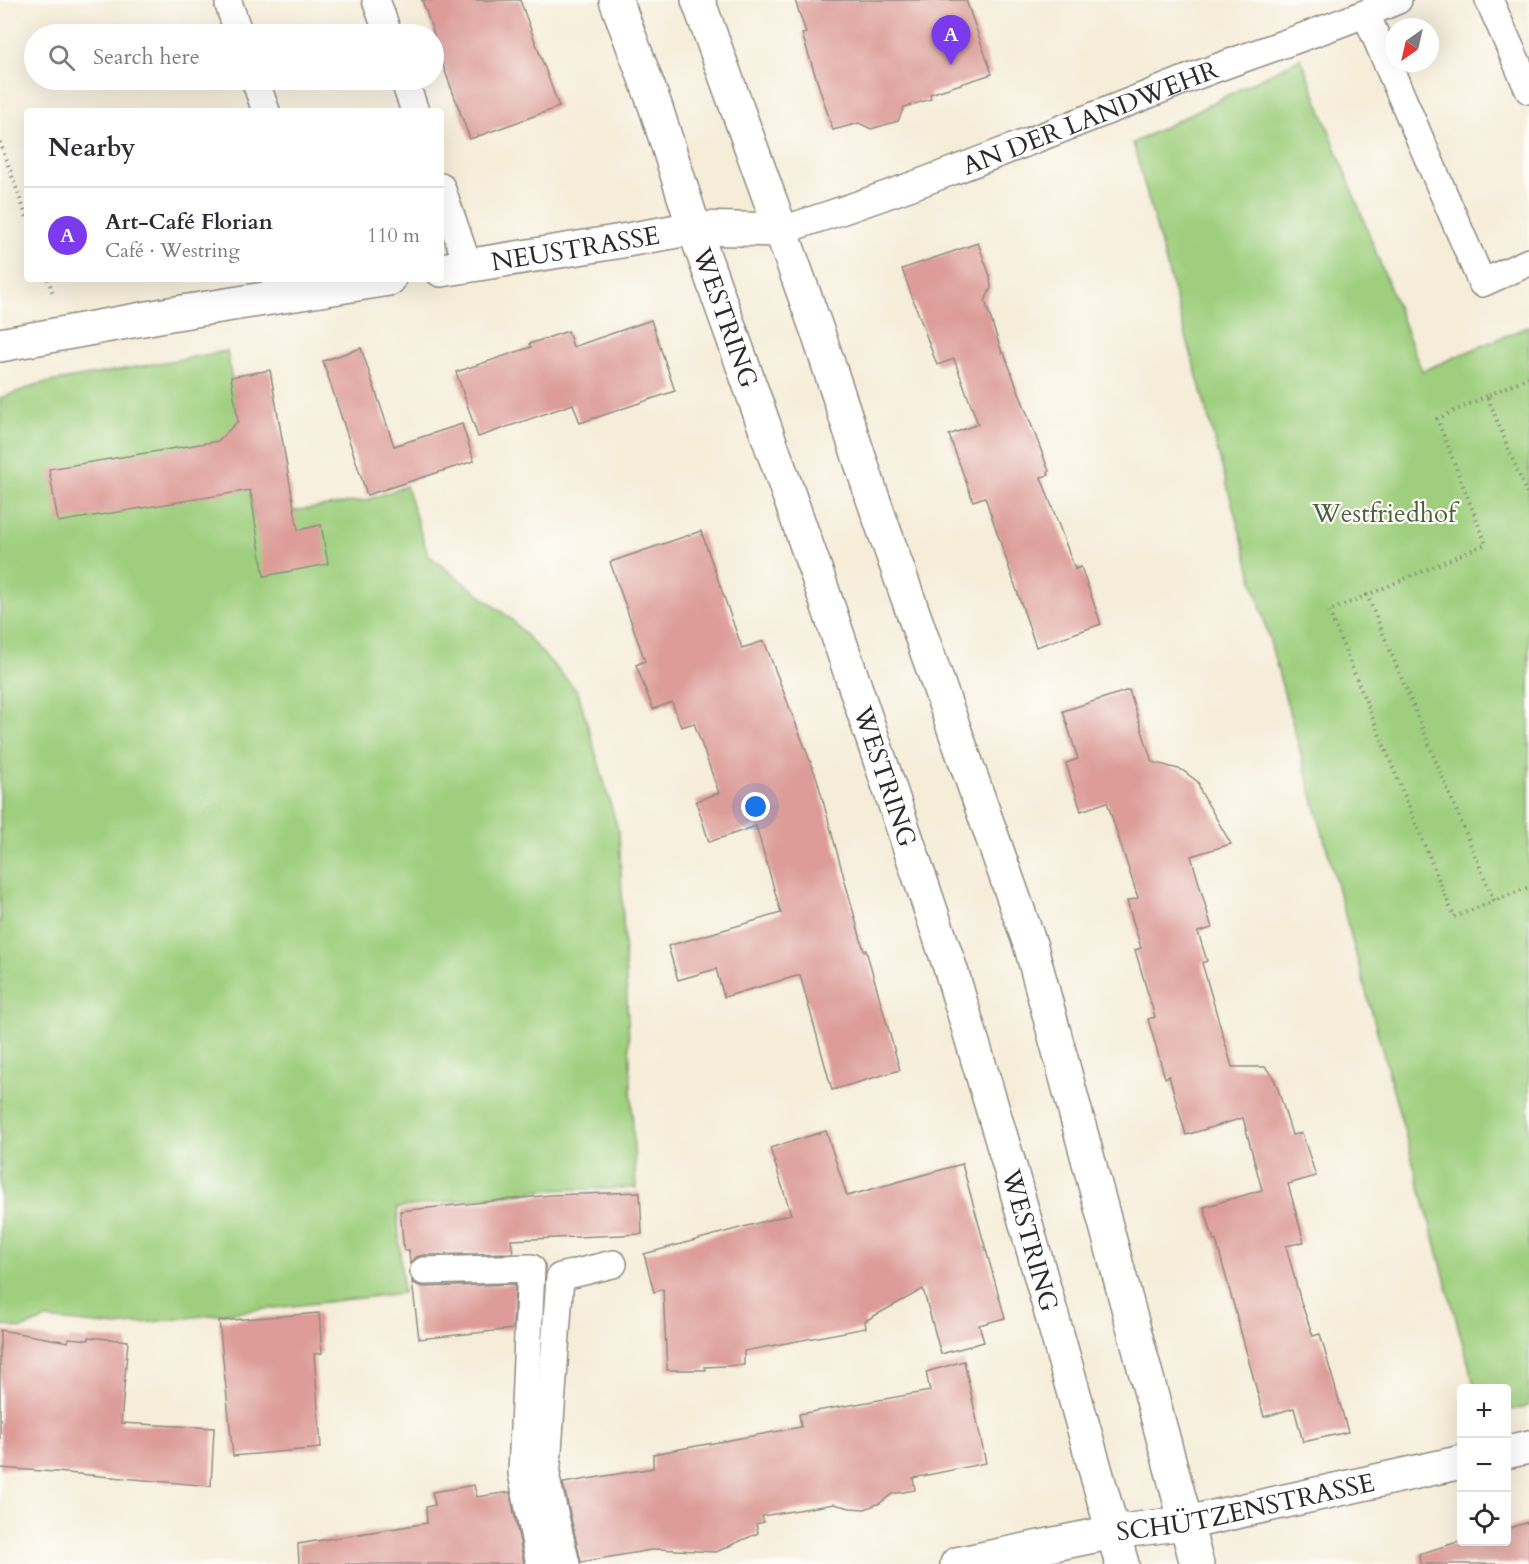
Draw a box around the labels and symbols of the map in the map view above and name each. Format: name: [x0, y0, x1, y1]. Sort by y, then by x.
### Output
pin: A: [932, 16, 970, 65]
north arrow: [1385, 18, 1439, 72]
street label: AN DER LANDWEHR: [957, 51, 1223, 183]
street label: NEUSTRASSE: [488, 217, 662, 279]
street label: WESTRING: [684, 242, 767, 392]
park label: Westfriedhof: [1311, 496, 1460, 531]
street label: WESTRING: [845, 701, 926, 851]
your location: [741, 792, 770, 821]
street label: WESTRING: [993, 1164, 1067, 1315]
street label: SCHÜTZENSTRASSE: [1114, 1464, 1378, 1549]

